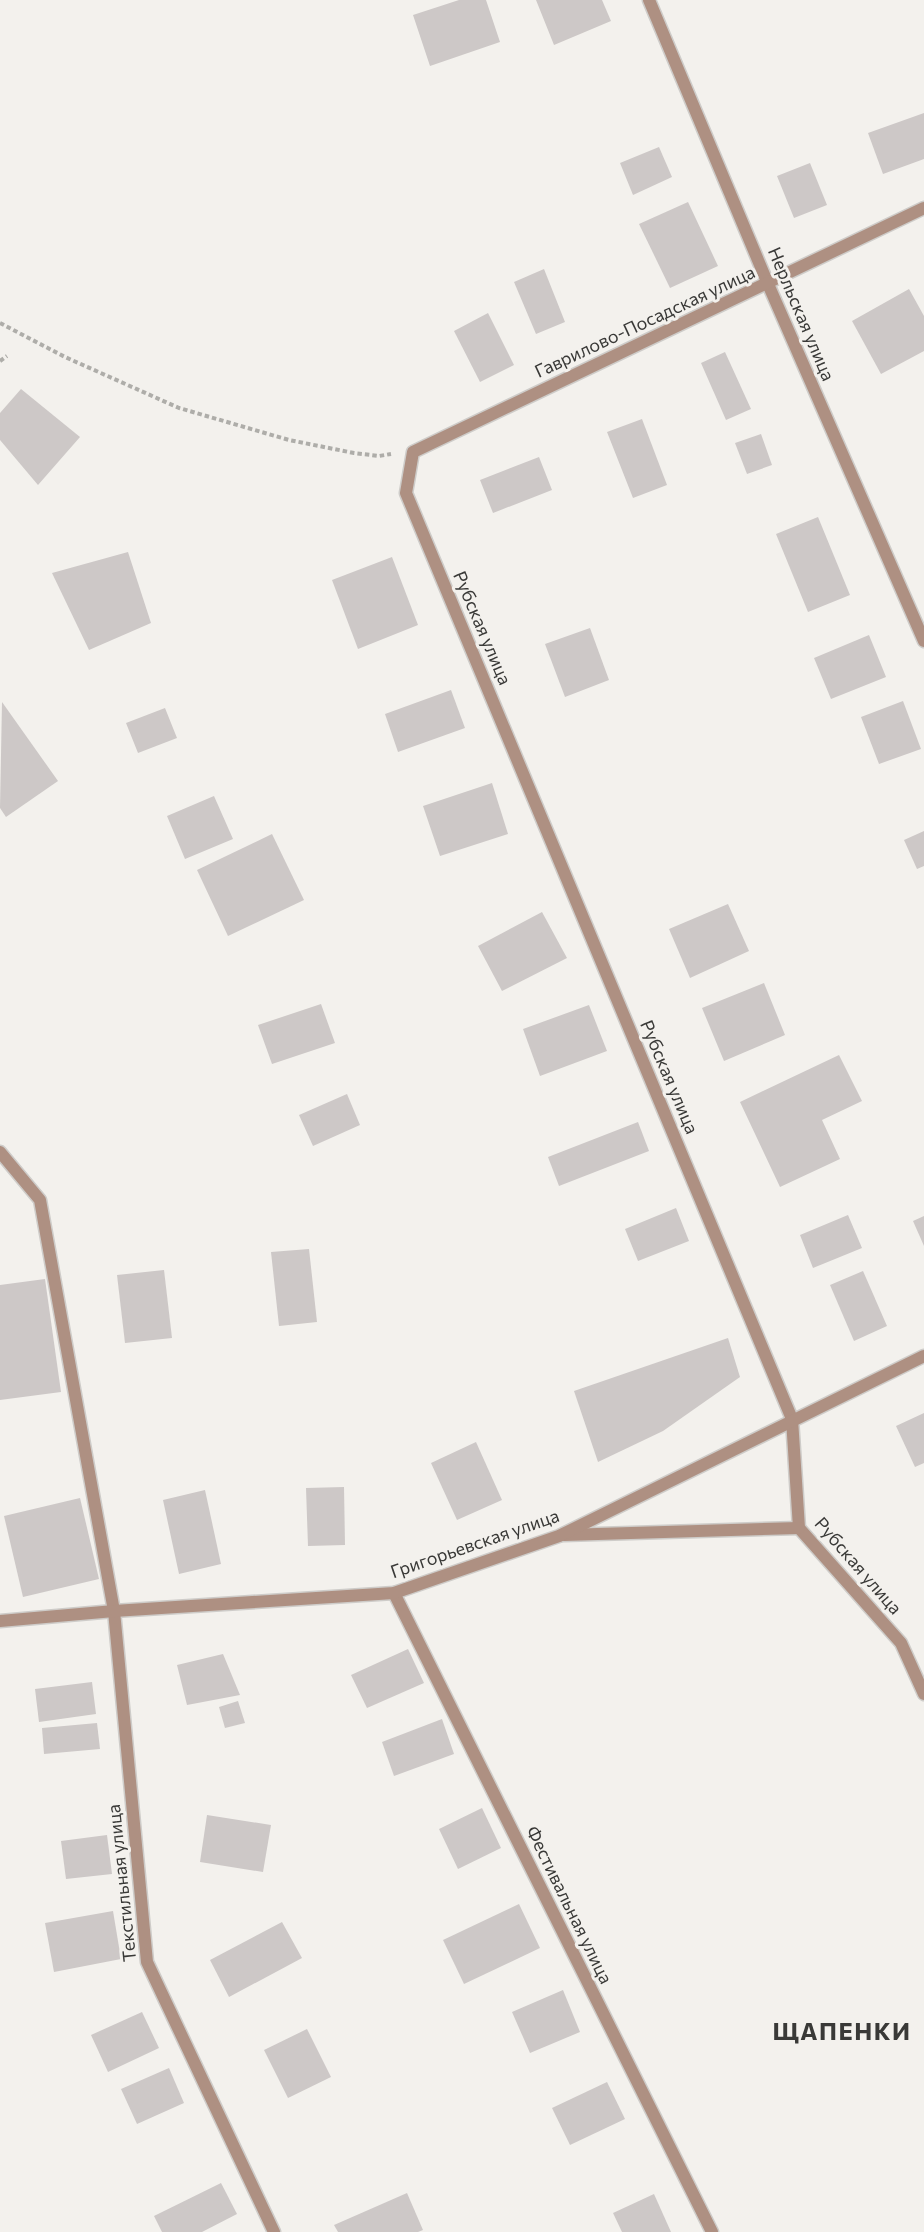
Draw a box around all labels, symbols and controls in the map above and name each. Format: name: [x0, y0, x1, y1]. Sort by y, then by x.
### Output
street label: Нерльская улица: [764, 243, 840, 384]
street label: Гаврилово-Посадская улица: [531, 260, 758, 382]
street label: Рубская улица: [449, 567, 517, 688]
street label: Рубская улица: [636, 1016, 704, 1137]
street label: Григорьевская улица: [387, 1504, 562, 1582]
street label: Рубская улица: [811, 1512, 907, 1618]
street label: Текстильная улица: [102, 1803, 140, 1963]
street label: Фестивальная улица: [522, 1822, 618, 1987]
district label: ЩАПЕНКИ: [772, 2016, 912, 2045]

